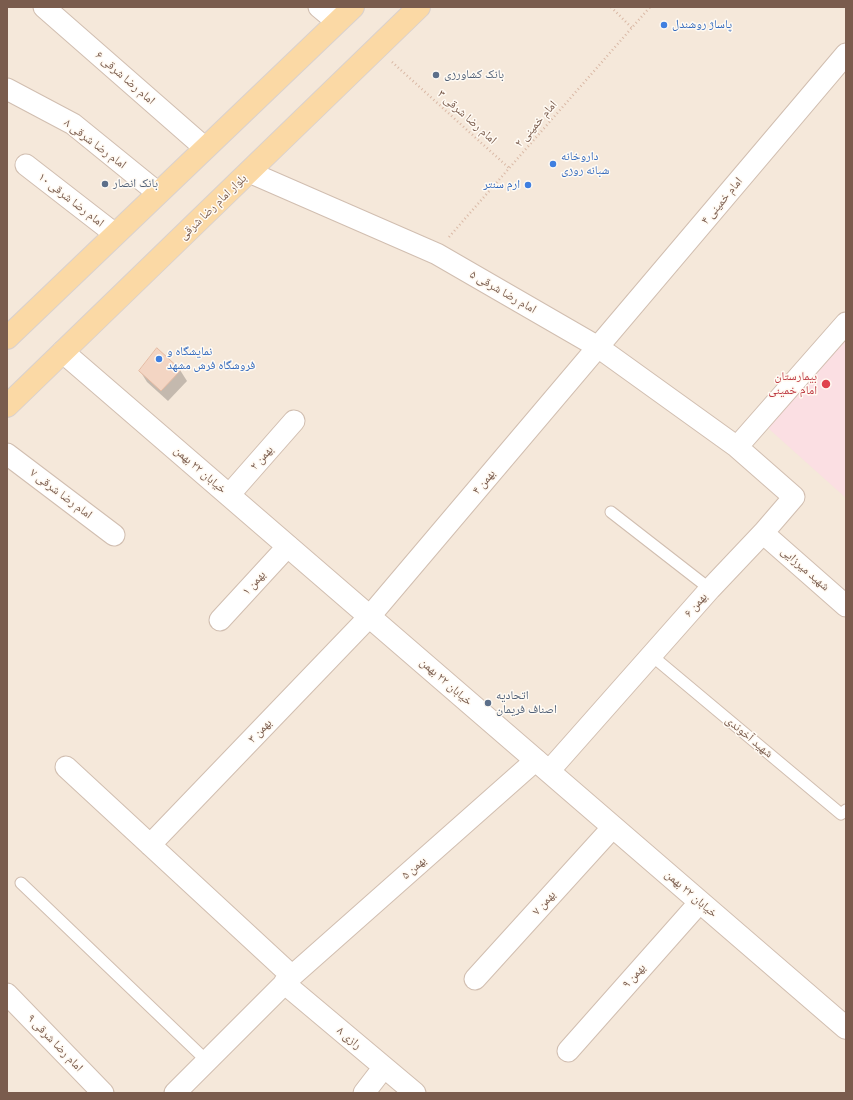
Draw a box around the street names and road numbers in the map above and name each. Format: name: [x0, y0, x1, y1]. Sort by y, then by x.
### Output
street label: امام رضا شرقی ۶: [92, 48, 158, 108]
street label: امام رضا شرقی ۳: [435, 87, 499, 147]
street label: امام خمینی ۲: [512, 98, 560, 150]
street label: امام رضا شرقی ۸: [61, 116, 129, 172]
street label: امام رضا شرقی ۱۰: [35, 170, 107, 230]
street label: بلوار امام رضا شرقی: [176, 171, 250, 243]
street label: امام خمینی ۴: [698, 175, 746, 227]
street label: امام رضا شرقی ۵: [467, 267, 539, 317]
street label: خیابان ۲۲ بهمن: [171, 443, 229, 497]
street label: بهمن ۲: [247, 443, 277, 473]
street label: امام رضا شرقی ۷: [27, 466, 95, 522]
street label: بهمن ۴: [469, 467, 499, 497]
street label: شهید میرزایی: [778, 544, 832, 594]
street label: بهمن ۱: [239, 568, 269, 598]
street label: بهمن ۶: [681, 590, 711, 620]
street label: خیابان ۲۲ بهمن: [417, 655, 475, 709]
street label: شهید آخوندی: [722, 713, 776, 761]
street label: بهمن ۳: [245, 716, 275, 746]
street label: بهمن ۵: [399, 853, 429, 883]
street label: خیابان ۲۲ بهمن: [662, 867, 720, 921]
street label: بهمن ۷: [529, 888, 559, 918]
street label: بهمن ۹: [619, 961, 649, 991]
street label: امام رضا شرقی ۹: [24, 1011, 86, 1075]
street label: رازی ۸: [334, 1024, 364, 1052]

